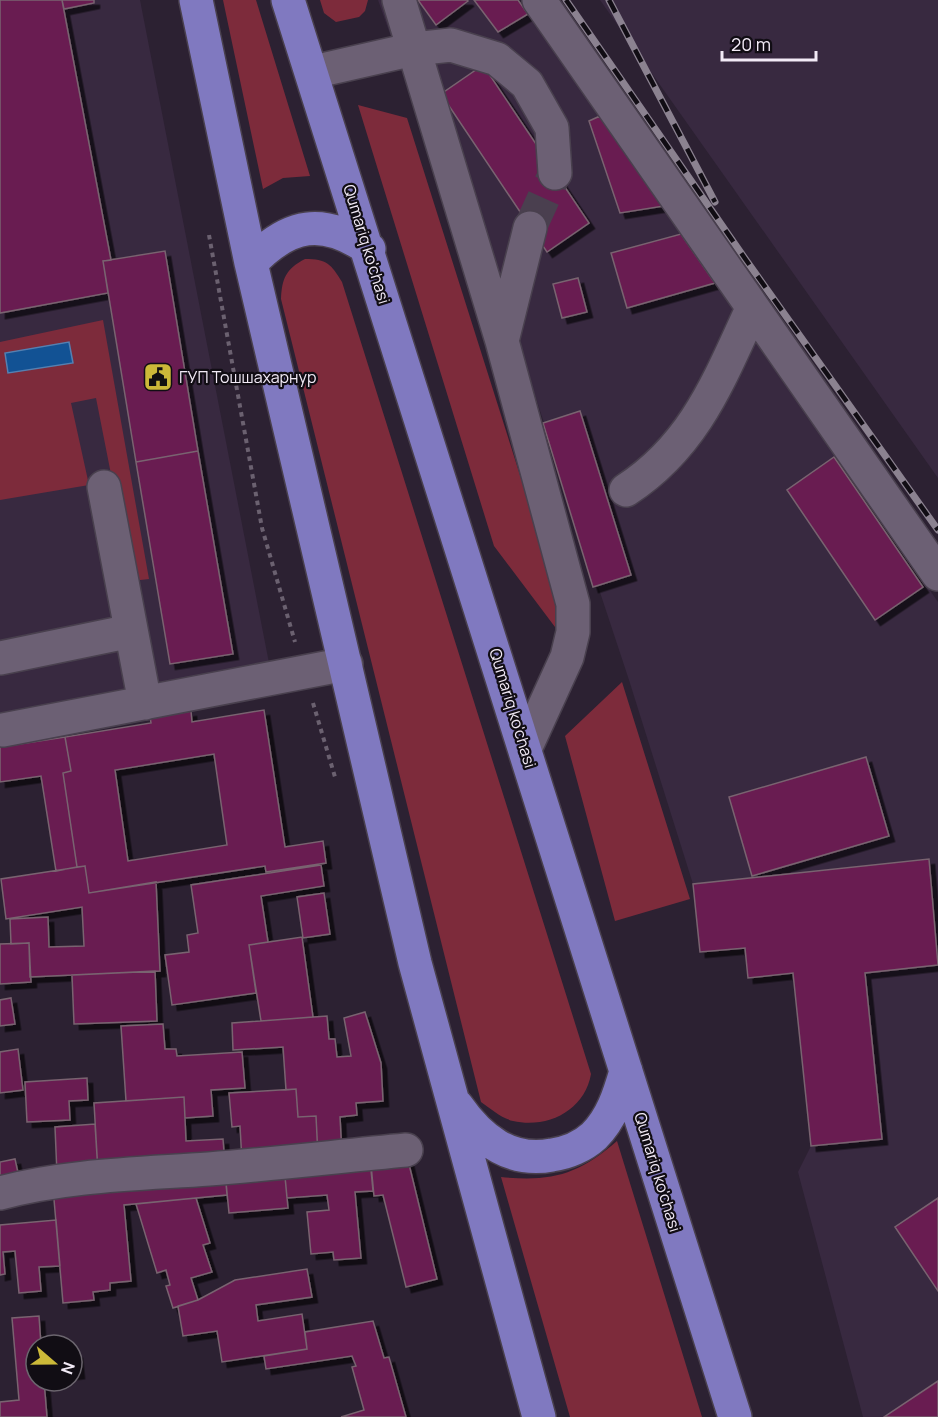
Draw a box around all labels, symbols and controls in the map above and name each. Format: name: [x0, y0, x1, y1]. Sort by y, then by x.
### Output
scale bar: [722, 24, 816, 62]
text: 20 m: [731, 32, 771, 56]
street label: Qumariq ko'chasi: [338, 181, 396, 307]
public building icon: ГУП Тошшахарнур: [142, 361, 174, 393]
place label: ГУП Тошшахарнур: [179, 366, 316, 388]
street label: Qumariq ko'chasi: [484, 645, 542, 771]
street label: Qumariq ko'chasi: [629, 1109, 687, 1235]
north arrow: [24, 1333, 84, 1393]
text: N: [56, 1359, 80, 1377]

